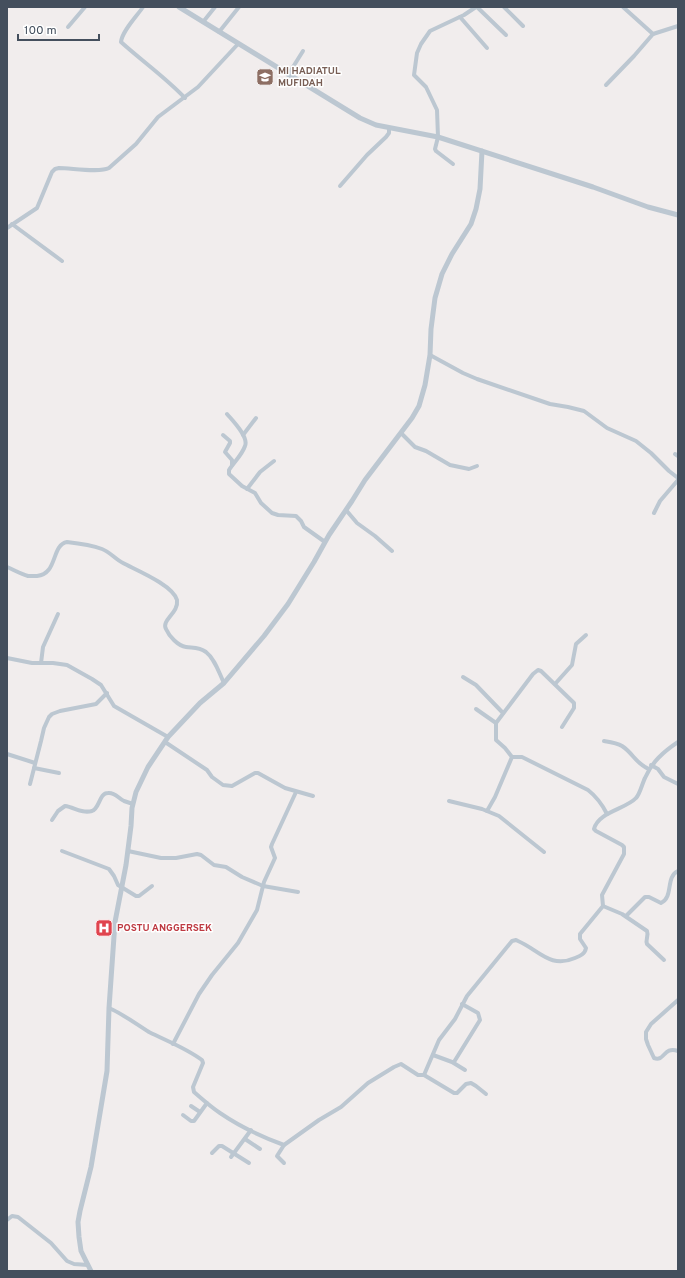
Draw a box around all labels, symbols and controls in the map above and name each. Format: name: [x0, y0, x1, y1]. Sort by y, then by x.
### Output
scale bar: [18, 16, 99, 42]
text: 100 m: [24, 23, 57, 39]
place label: MI HADIATUL MUFIDAH: [278, 65, 341, 90]
school or university icon: MI HADIATUL MUFIDAH: [255, 67, 275, 87]
hospital icon: POSTU ANGGERSEK: [94, 918, 114, 938]
place label: POSTU ANGGERSEK: [117, 922, 212, 935]

